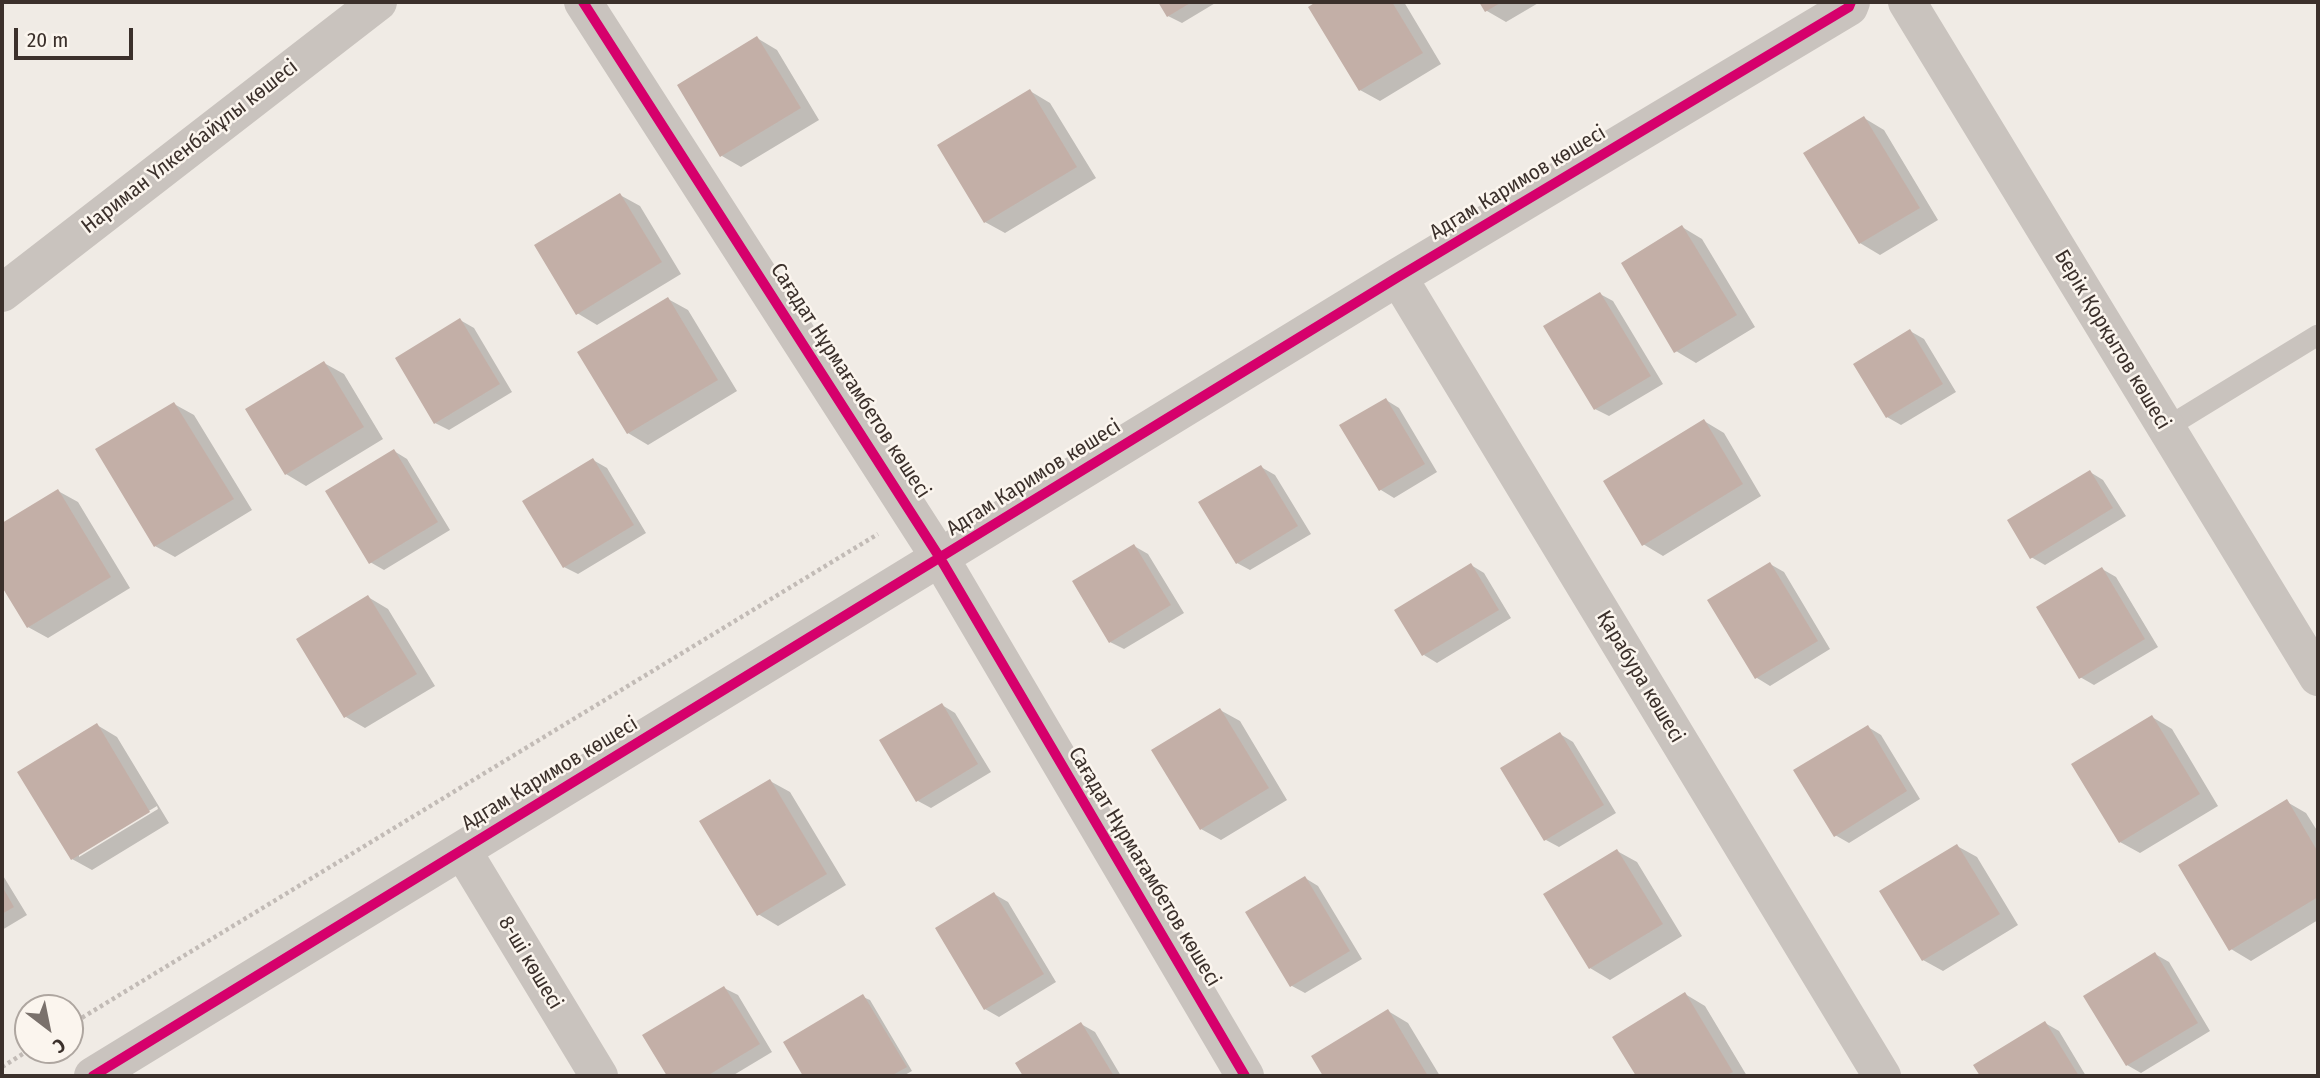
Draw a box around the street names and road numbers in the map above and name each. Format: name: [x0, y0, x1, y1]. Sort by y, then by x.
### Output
street label: Нариман Үлкенбайұлы көшесі: [77, 55, 303, 239]
street label: Адгам Каримов көшесі: [1426, 121, 1610, 245]
street label: Берік Қорқытов көшесі: [2048, 246, 2176, 434]
street label: Сағадат Нұрмағамбетов көшесі: [765, 259, 935, 503]
street label: Адгам Каримов көшесі: [942, 414, 1126, 542]
street label: Қарабура көшесі: [1591, 606, 1689, 748]
street label: Адгам Каримов көшесі: [458, 712, 642, 836]
street label: Сағадат Нұрмағамбетов көшесі: [1062, 743, 1226, 991]
street label: 8-шi көшесi: [492, 912, 568, 1014]

